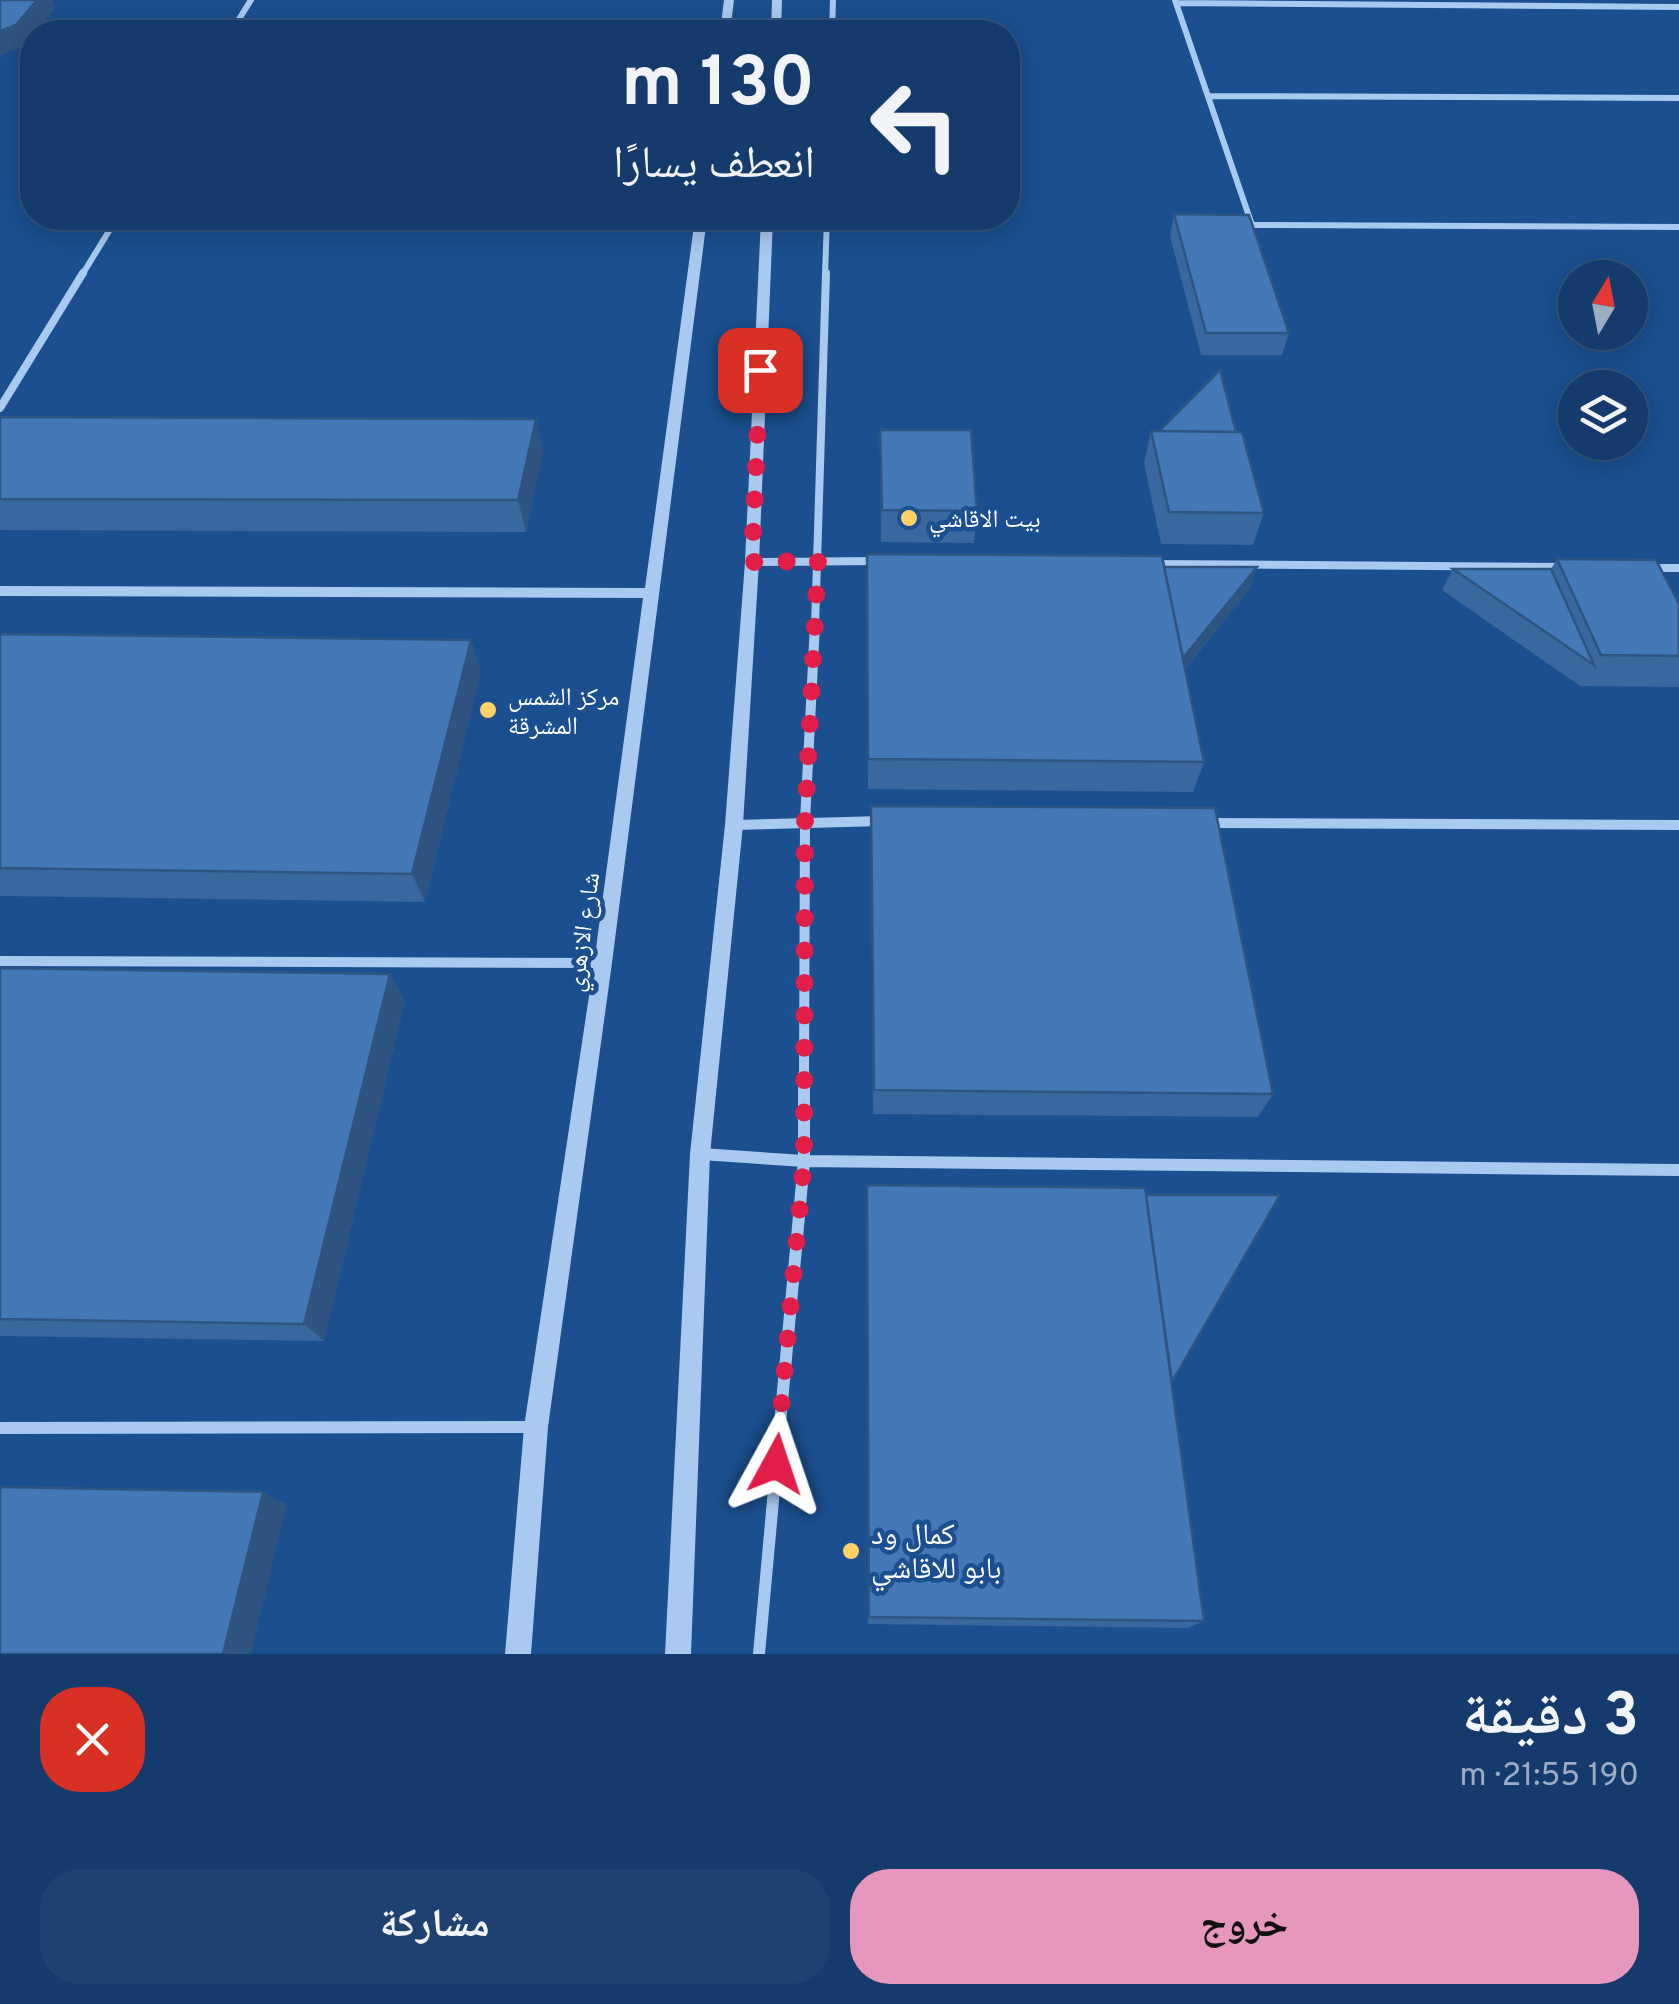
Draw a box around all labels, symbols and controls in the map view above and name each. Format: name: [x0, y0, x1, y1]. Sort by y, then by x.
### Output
text: 130 m: [621, 42, 815, 131]
icon: left: [850, 60, 980, 190]
text: انعطف يسارًا: [613, 137, 815, 194]
north arrow: [1558, 260, 1648, 350]
map controls: [1558, 260, 1648, 460]
pin: [718, 328, 803, 413]
icon: arrive: [733, 343, 788, 398]
button: layers: [1558, 370, 1648, 460]
place label: بيت الاقاشي: [929, 505, 1041, 538]
marker: بيت الاقاشي: [898, 507, 920, 529]
place label: مركز الشمس المشرقة: [508, 683, 619, 744]
marker: مركز الشمس المشرقة: [477, 699, 499, 721]
street label: شارع الازهري: [561, 871, 611, 994]
position arrow: [724, 1412, 828, 1516]
place label: كمال ود بابو للاقاشي: [871, 1518, 1001, 1592]
marker: كمال ود بابو للاقاشي: [840, 1540, 862, 1562]
text: 3 دقيقة: [1462, 1681, 1639, 1757]
button: close: [40, 1687, 145, 1792]
text: 190 m · 21:55: [1460, 1757, 1639, 1797]
button: مشاركة: [40, 1869, 830, 1984]
button: خروج: [850, 1869, 1639, 1984]

